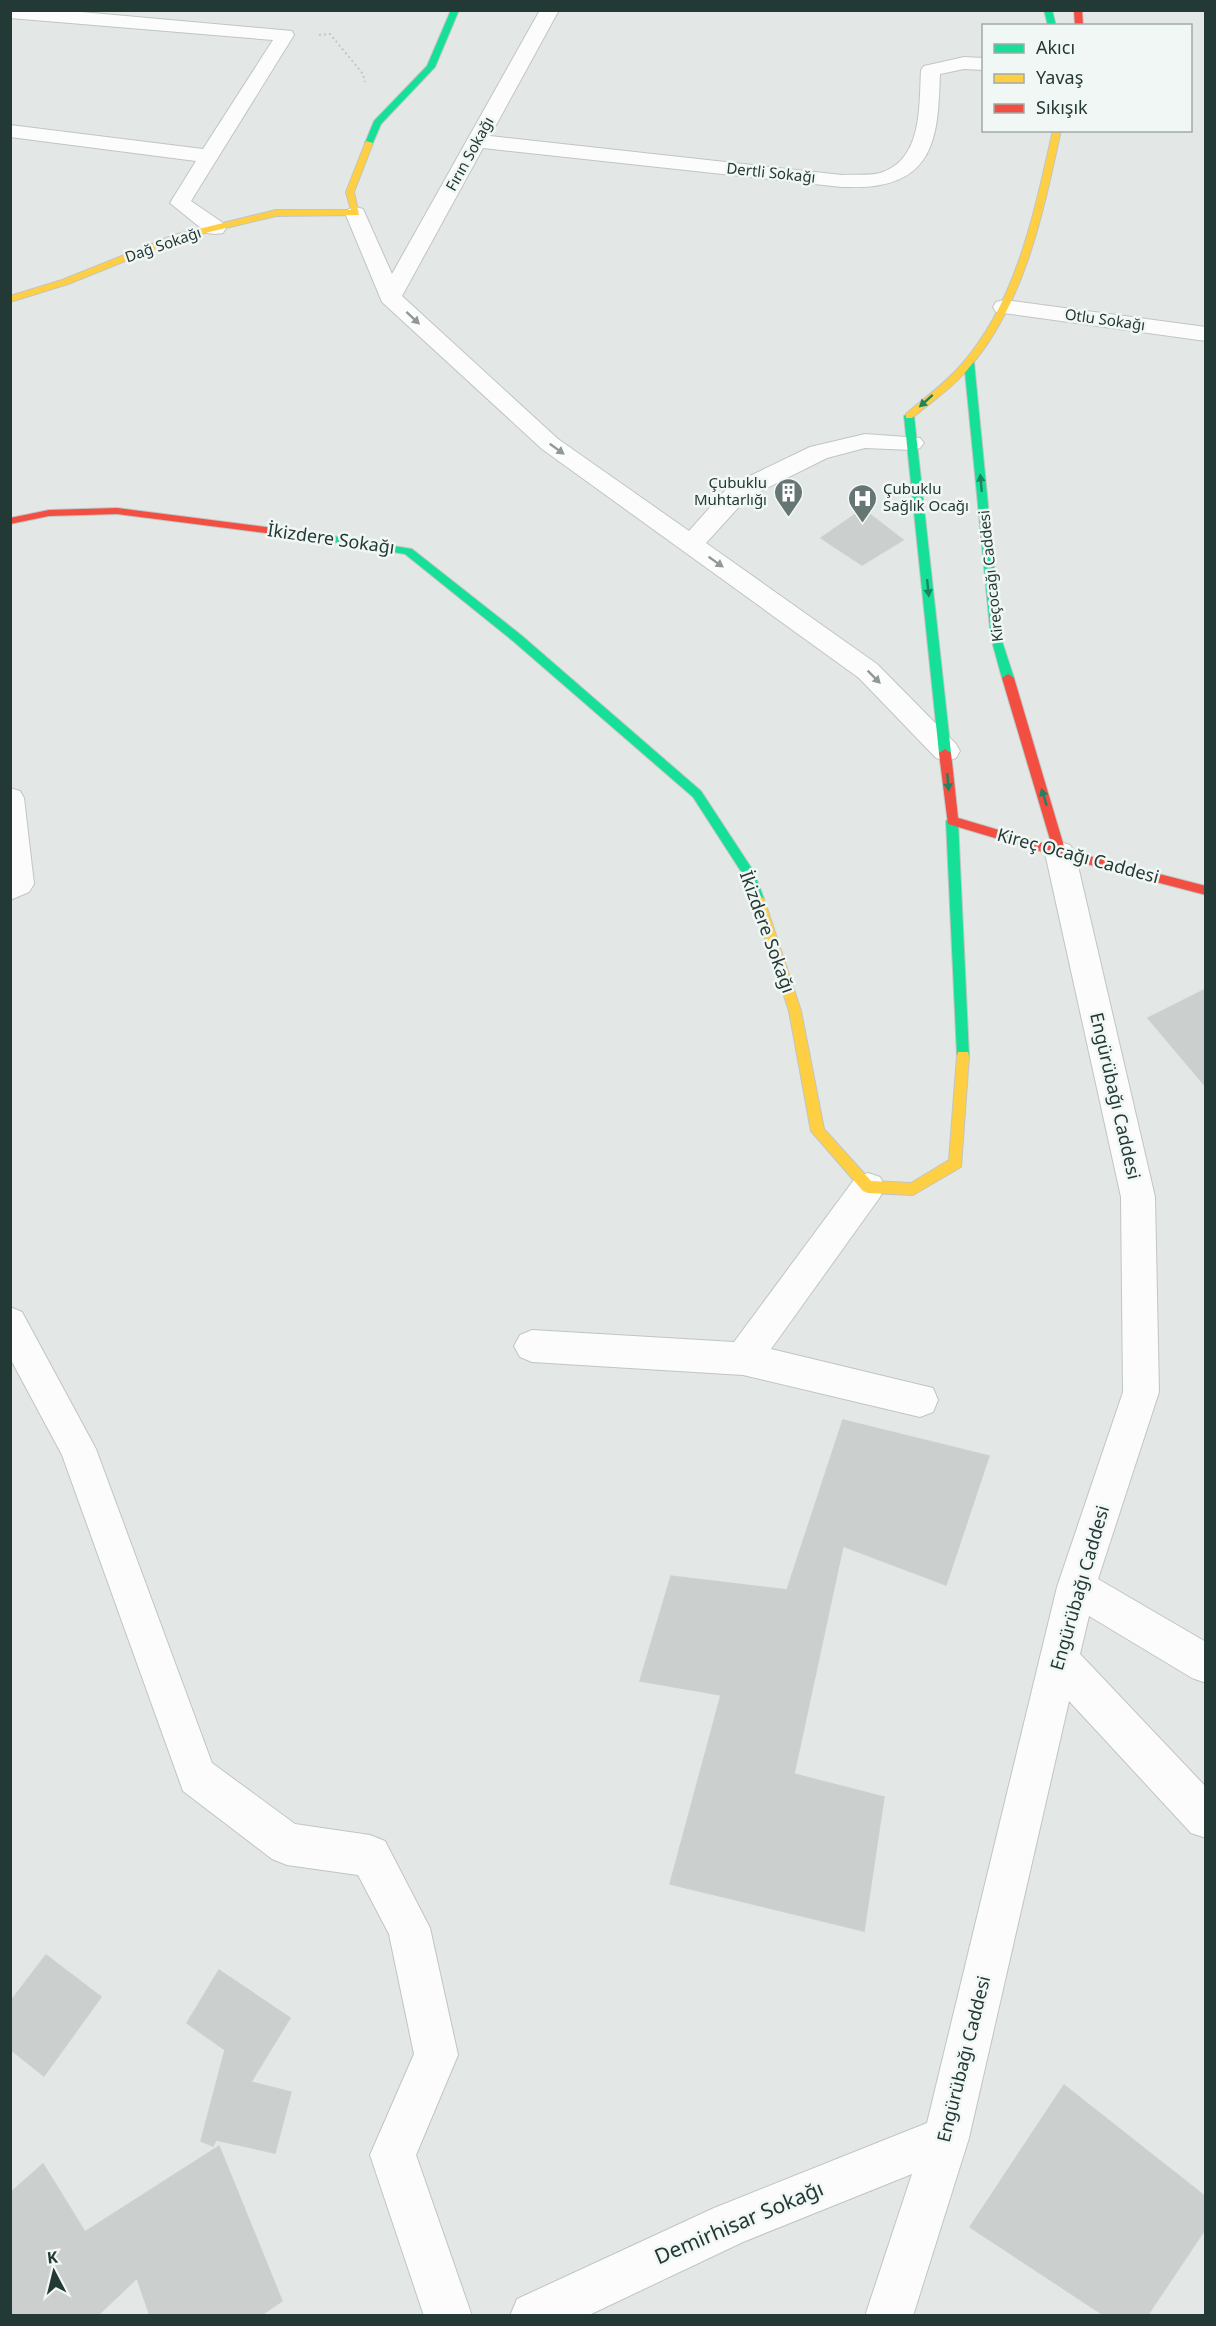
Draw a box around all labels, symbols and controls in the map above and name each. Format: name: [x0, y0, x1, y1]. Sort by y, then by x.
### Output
legend: [982, 24, 1192, 132]
text: Akıcı: [1036, 35, 1075, 59]
text: Yavaş: [1036, 65, 1083, 89]
text: Sıkışık: [1036, 95, 1088, 119]
street label: Fırın Sokağı: [441, 113, 498, 194]
street label: Dertli Sokağı: [726, 157, 817, 187]
street label: Dağ Sokağı: [122, 222, 203, 266]
street label: Otlu Sokağı: [1064, 303, 1147, 335]
one-way arrow: [406, 311, 421, 325]
one-way arrow: [919, 394, 934, 407]
one-way arrow: [549, 443, 565, 455]
place label: Çubuklu Muhtarlığı: [694, 472, 767, 509]
one-way arrow: [976, 474, 986, 493]
building icon: Çubuklu Muhtarlığı: [772, 476, 804, 518]
place label: Çubuklu Sağlık Ocağı: [883, 478, 969, 515]
hospital icon: Çubuklu Sağlık Ocağı: [846, 482, 878, 524]
street label: Kireçocağı Caddesi: [973, 509, 1007, 643]
street label: İkizdere Sokağı: [266, 517, 396, 559]
one-way arrow: [708, 556, 724, 568]
one-way arrow: [923, 578, 933, 597]
one-way arrow: [866, 670, 880, 684]
one-way arrow: [944, 772, 953, 791]
one-way arrow: [1039, 788, 1048, 806]
street label: Kireç Ocağı Caddesi: [995, 822, 1162, 888]
street label: İkizdere Sokağı: [735, 867, 801, 996]
street label: Engürübağı Caddesi: [1085, 1010, 1147, 1182]
street label: Engürübağı Caddesi: [1044, 1502, 1114, 1673]
street label: Engürübağı Caddesi: [931, 1973, 995, 2144]
street label: Demirhisar Sokağı: [650, 2174, 827, 2270]
north arrow: [24, 2242, 84, 2302]
text: K: [46, 2246, 59, 2269]

